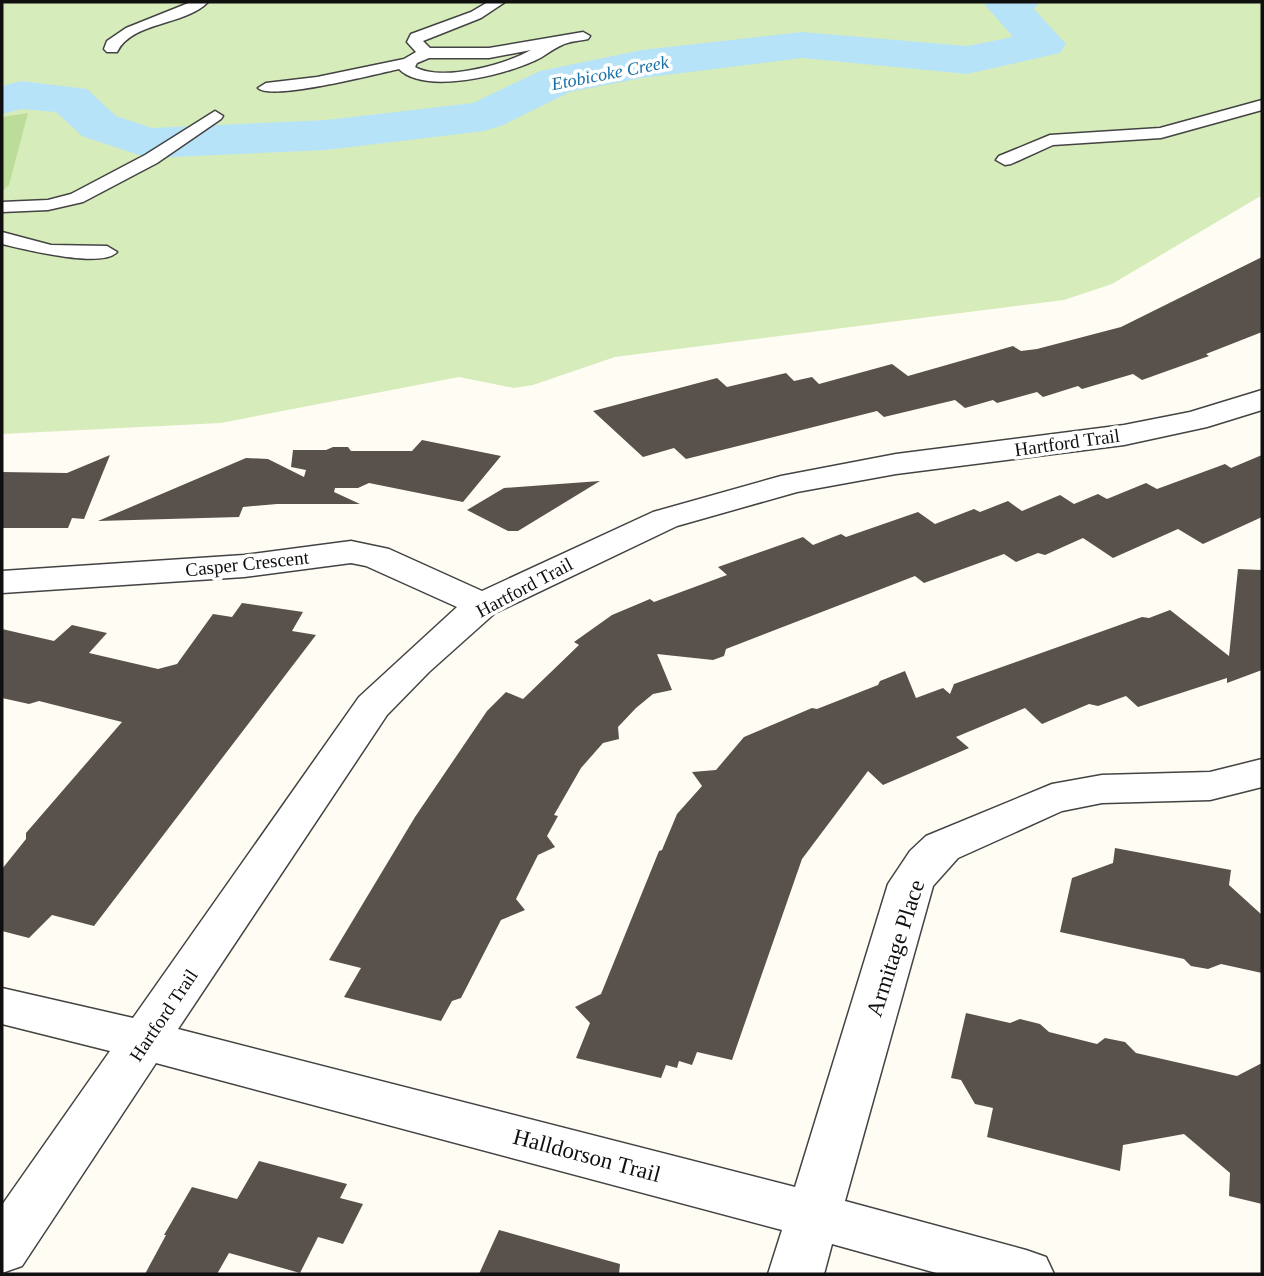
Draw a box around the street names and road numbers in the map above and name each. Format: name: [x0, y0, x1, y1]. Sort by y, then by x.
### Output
street label: Hartford Trail: [1013, 425, 1121, 460]
street label: Casper Crescent: [184, 546, 311, 580]
street label: Hartford Trail: [472, 553, 576, 622]
street label: Armitage Place: [862, 877, 929, 1020]
street label: Hartford Trail: [125, 965, 202, 1065]
street label: Halldorson Trail: [510, 1124, 663, 1187]

